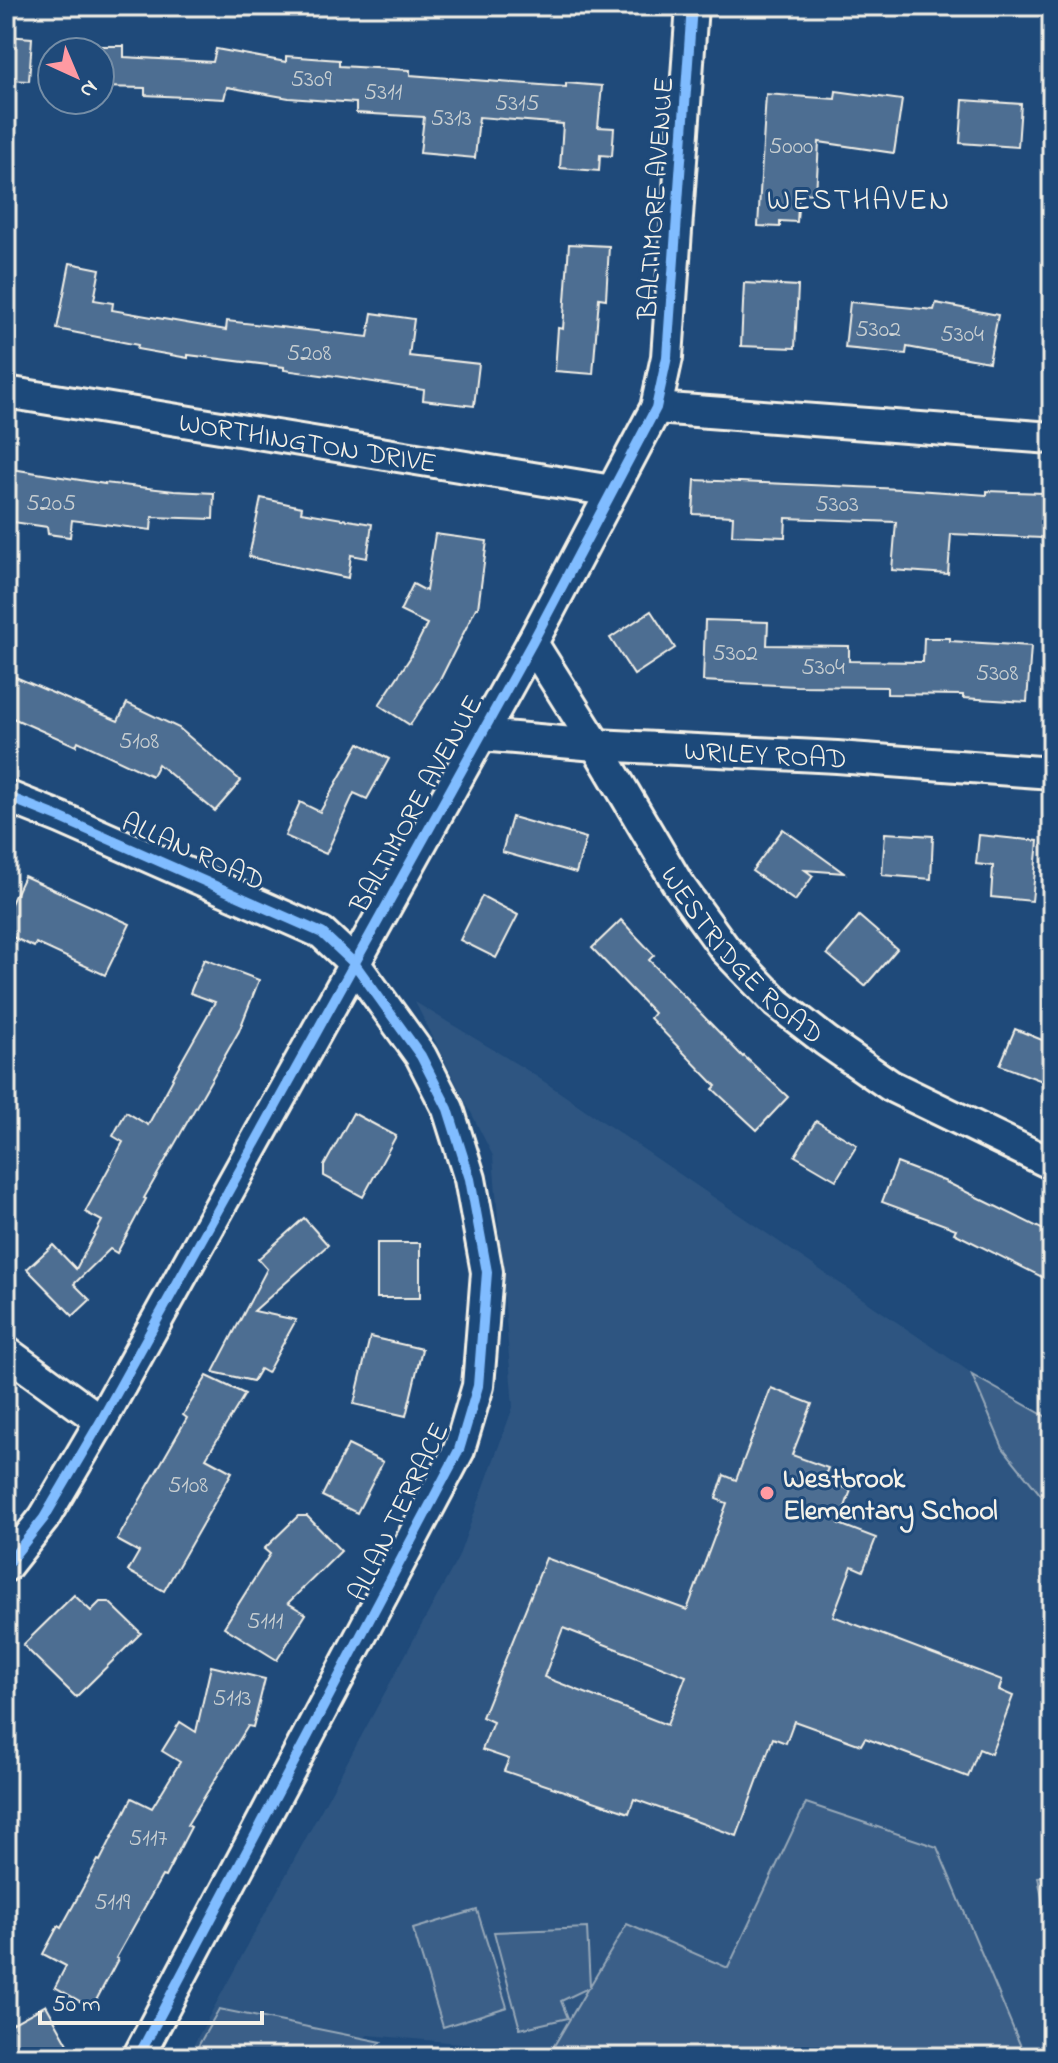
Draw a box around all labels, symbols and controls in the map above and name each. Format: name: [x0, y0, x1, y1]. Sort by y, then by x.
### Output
north arrow: [36, 36, 116, 116]
house number: 5309: [290, 63, 332, 98]
text: N: [71, 72, 104, 105]
house number: 5311: [364, 76, 403, 111]
street label: BALTIMORE AVENUE: [628, 76, 686, 322]
house number: 5315: [495, 87, 540, 122]
house number: 5313: [430, 102, 472, 137]
house number: 5000: [769, 130, 813, 165]
district label: WESTHAVEN: [767, 180, 951, 224]
house number: 5302: [855, 313, 901, 348]
house number: 5304: [940, 318, 984, 353]
house number: 5208: [286, 337, 332, 372]
street label: WORTHINGTON DRIVE: [175, 404, 439, 486]
house number: 5205: [26, 487, 76, 522]
house number: 5303: [815, 488, 859, 523]
house number: 5302: [712, 637, 758, 672]
house number: 5304: [801, 651, 845, 686]
house number: 5308: [975, 657, 1019, 692]
street label: BALTIMORE AVENUE: [341, 688, 495, 922]
house number: 5108: [119, 725, 159, 760]
street label: WRILEY ROAD: [683, 732, 848, 781]
street label: ALLAN ROAD: [114, 803, 271, 903]
street label: WESTRIDGE ROAD: [648, 860, 831, 1056]
street label: ALLAN TERRACE: [339, 1416, 461, 1609]
place label: Westbrook Elementary School: [783, 1460, 998, 1533]
house number: 5108: [168, 1469, 208, 1504]
marker: Westbrook Elementary School: [758, 1484, 776, 1502]
house number: 5111: [247, 1605, 284, 1640]
house number: 5113: [213, 1682, 251, 1717]
house number: 5117: [129, 1822, 168, 1857]
house number: 5119: [94, 1886, 131, 1921]
scale bar: [40, 1975, 262, 2025]
text: 50 m: [52, 1988, 101, 2023]

